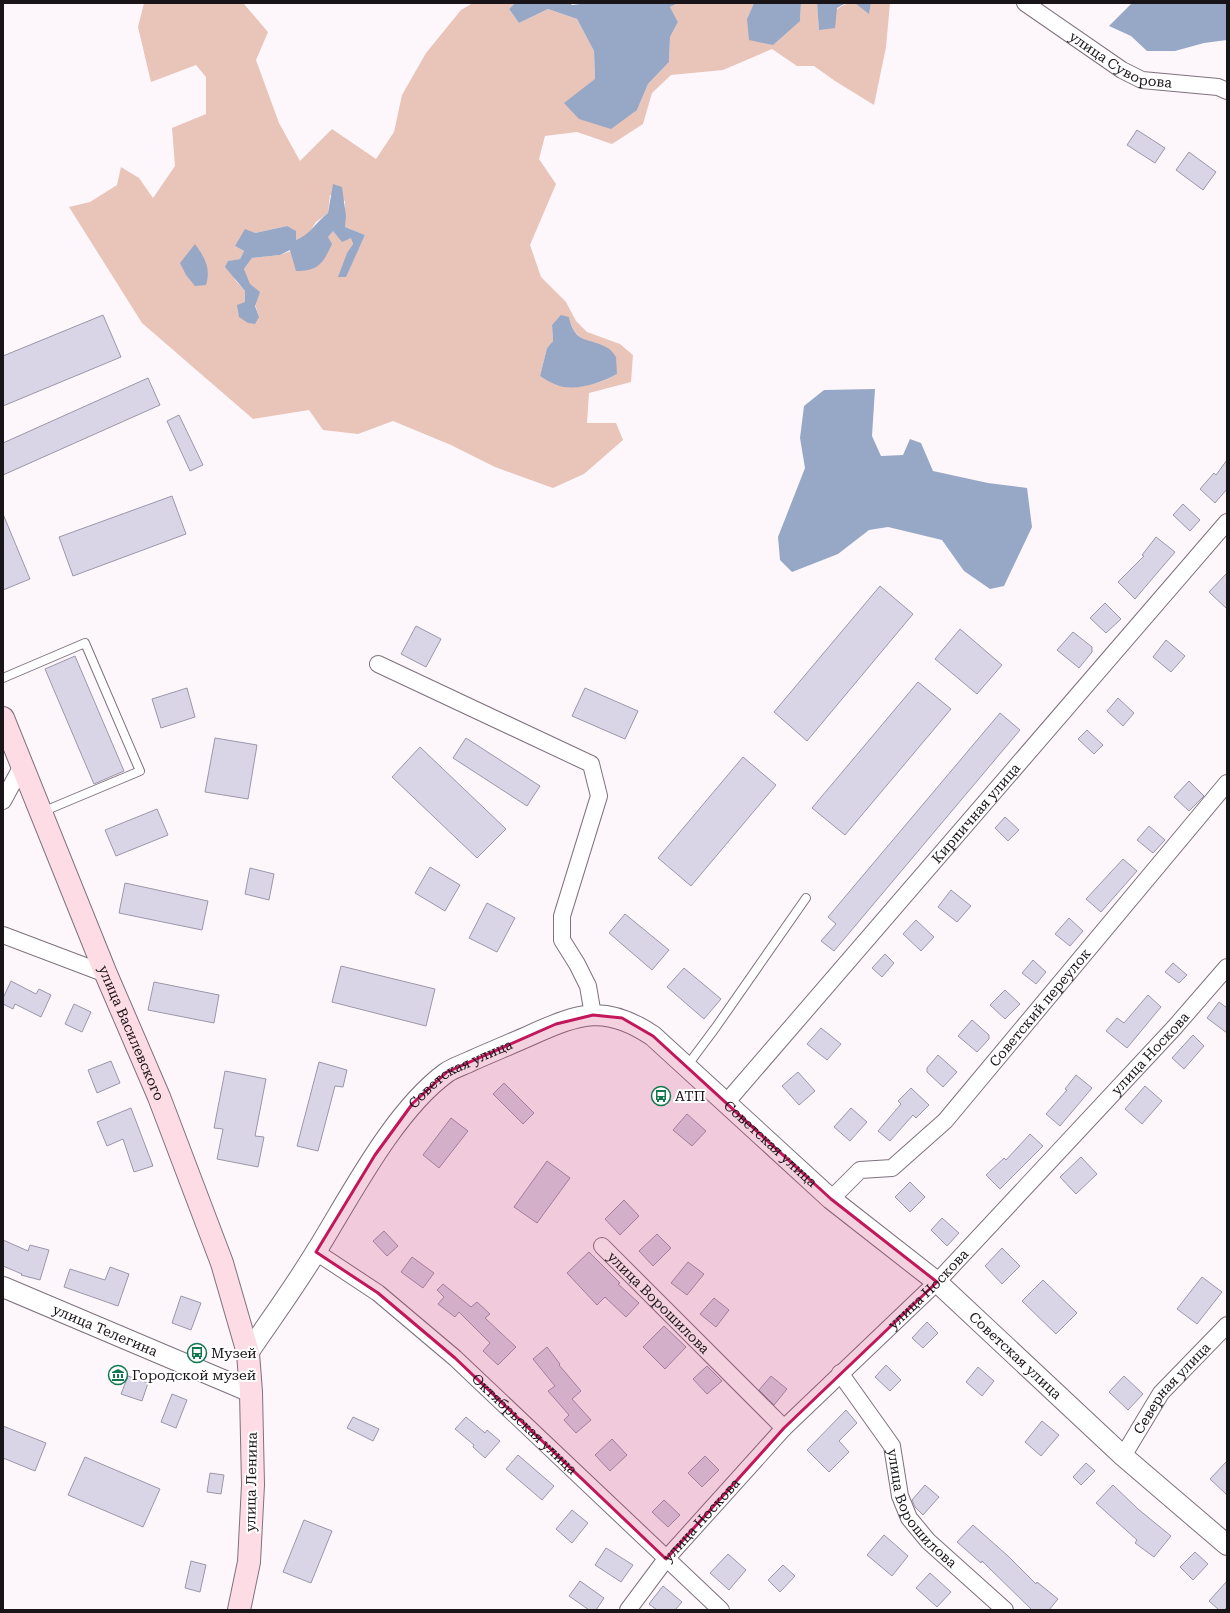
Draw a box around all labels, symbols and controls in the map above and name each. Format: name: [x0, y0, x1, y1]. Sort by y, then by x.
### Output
street label: улица Суворова: [1066, 28, 1173, 91]
street label: Кирпичная улица: [928, 760, 1024, 866]
street label: Советский переулок: [986, 945, 1094, 1070]
street label: улица Василевского: [95, 963, 167, 1103]
street label: улица Носкова: [1108, 1008, 1193, 1098]
street label: Советская улица: [405, 1036, 515, 1112]
bus stop icon: АТП: [650, 1085, 672, 1107]
place label: АТП: [675, 1088, 705, 1104]
street label: Советская улица: [721, 1097, 821, 1190]
street label: улица Носкова: [885, 1246, 972, 1333]
street label: улица Ворошилова: [604, 1248, 713, 1357]
street label: улица Телегина: [50, 1301, 160, 1360]
street label: Советская улица: [966, 1308, 1065, 1403]
street label: Северная улица: [1130, 1339, 1214, 1437]
bus stop icon: Музей: [186, 1342, 208, 1364]
place label: Музей: [211, 1345, 257, 1361]
museum icon: Городской музей: [107, 1364, 129, 1386]
place label: Городской музей: [132, 1367, 256, 1383]
street label: Октябрьская улица: [469, 1370, 581, 1478]
street label: улица Ленина: [242, 1431, 260, 1532]
street label: улица Ворошилова: [885, 1447, 960, 1571]
street label: улица Носкова: [659, 1475, 743, 1565]

